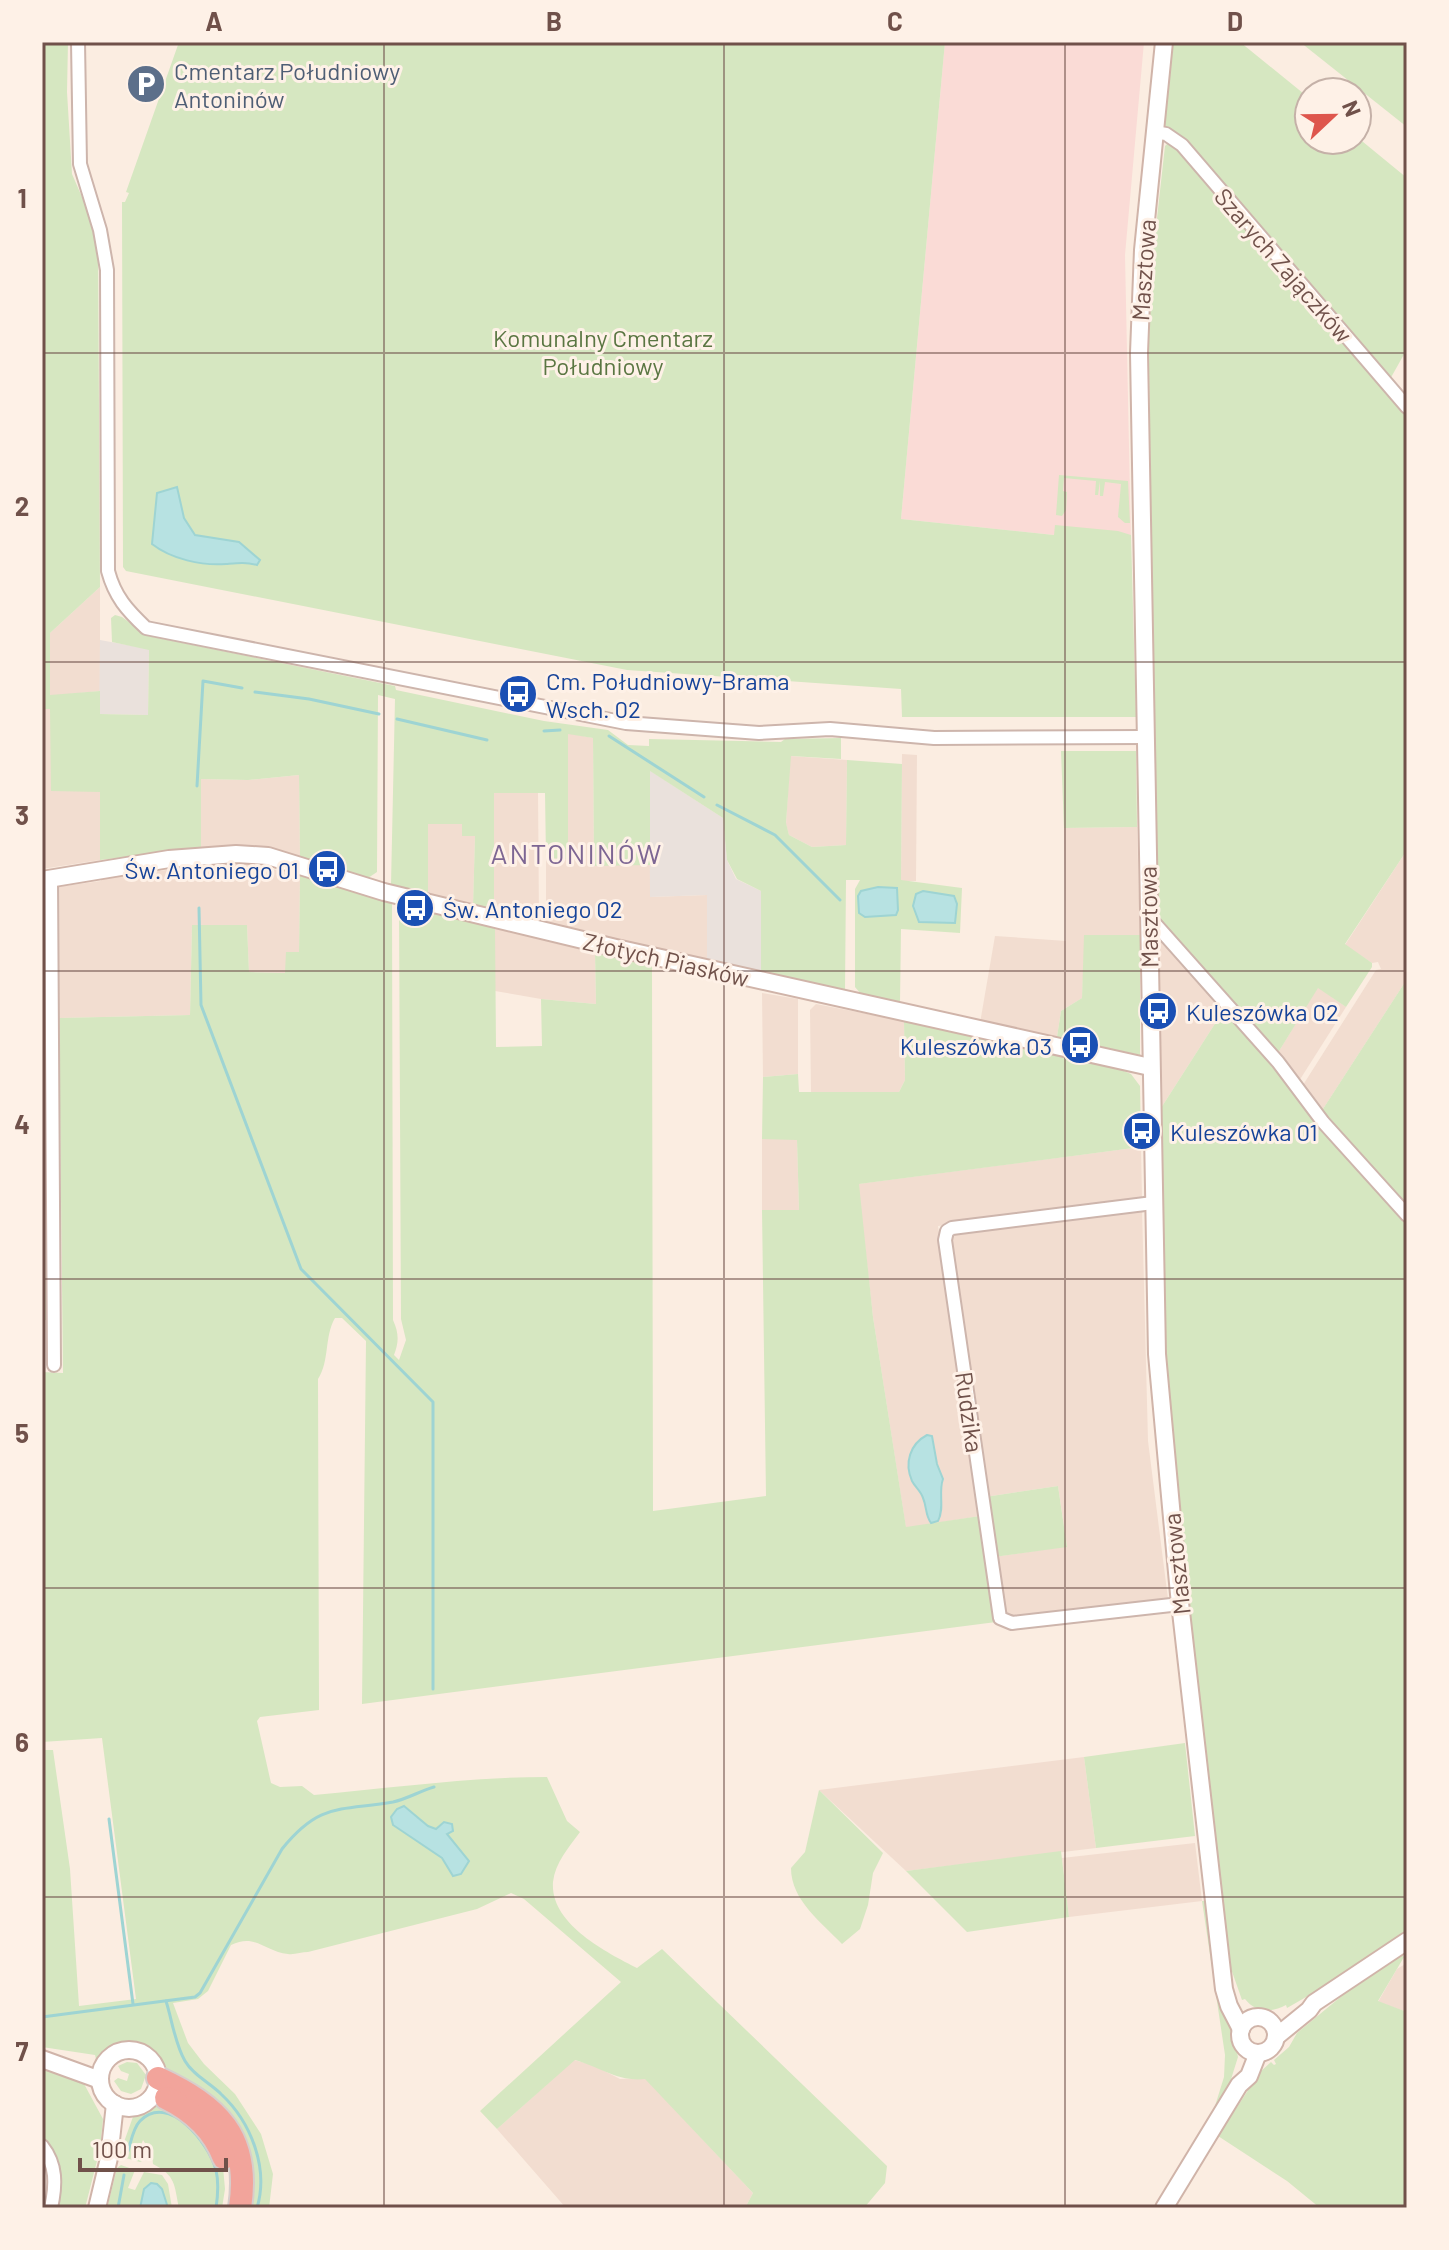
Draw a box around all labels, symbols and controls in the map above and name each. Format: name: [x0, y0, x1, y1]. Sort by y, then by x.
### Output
text: A: [205, 5, 223, 36]
text: B: [546, 5, 562, 36]
text: C: [887, 5, 903, 36]
text: D: [1227, 5, 1243, 36]
place label: Cmentarz Południowy Antoninów: [174, 56, 400, 113]
parking icon: Cmentarz Południowy Antoninów: [125, 63, 167, 105]
north arrow: [1293, 76, 1373, 156]
text: N: [1338, 96, 1367, 120]
text: 1: [17, 182, 27, 213]
street label: Szarych Zajączków: [1209, 182, 1359, 348]
street label: Masztowa: [1125, 218, 1161, 322]
park label: Komunalny Cmentarz Południowy: [493, 323, 713, 380]
text: 2: [15, 490, 29, 521]
place label: Cm. Południowy-Brama Wsch. 02: [546, 666, 790, 723]
bus stop icon: Cm. Południowy-Brama Wsch. 02: [497, 673, 539, 715]
text: 3: [15, 799, 29, 830]
district label: ANTONINÓW: [491, 836, 663, 870]
bus stop icon: Św. Antoniego 01: [306, 848, 348, 890]
place label: Św. Antoniego 01: [124, 855, 299, 884]
street label: Masztowa: [1133, 866, 1163, 968]
bus stop icon: Św. Antoniego 02: [394, 887, 436, 929]
place label: Św. Antoniego 02: [443, 894, 623, 923]
street label: Złotych Piasków: [580, 926, 752, 992]
bus stop icon: Kuleszówka 02: [1137, 990, 1179, 1032]
place label: Kuleszówka 02: [1186, 997, 1339, 1026]
bus stop icon: Kuleszówka 03: [1059, 1024, 1101, 1066]
place label: Kuleszówka 03: [900, 1031, 1052, 1060]
text: 4: [14, 1108, 30, 1139]
bus stop icon: Kuleszówka 01: [1121, 1110, 1163, 1152]
place label: Kuleszówka 01: [1170, 1117, 1318, 1146]
street label: Rudzika: [950, 1370, 990, 1454]
text: 5: [15, 1417, 29, 1448]
street label: Masztowa: [1156, 1512, 1196, 1616]
text: 6: [15, 1726, 29, 1757]
text: 7: [16, 2035, 29, 2066]
scale bar: [80, 2122, 226, 2172]
text: 100 m: [92, 2134, 152, 2163]

